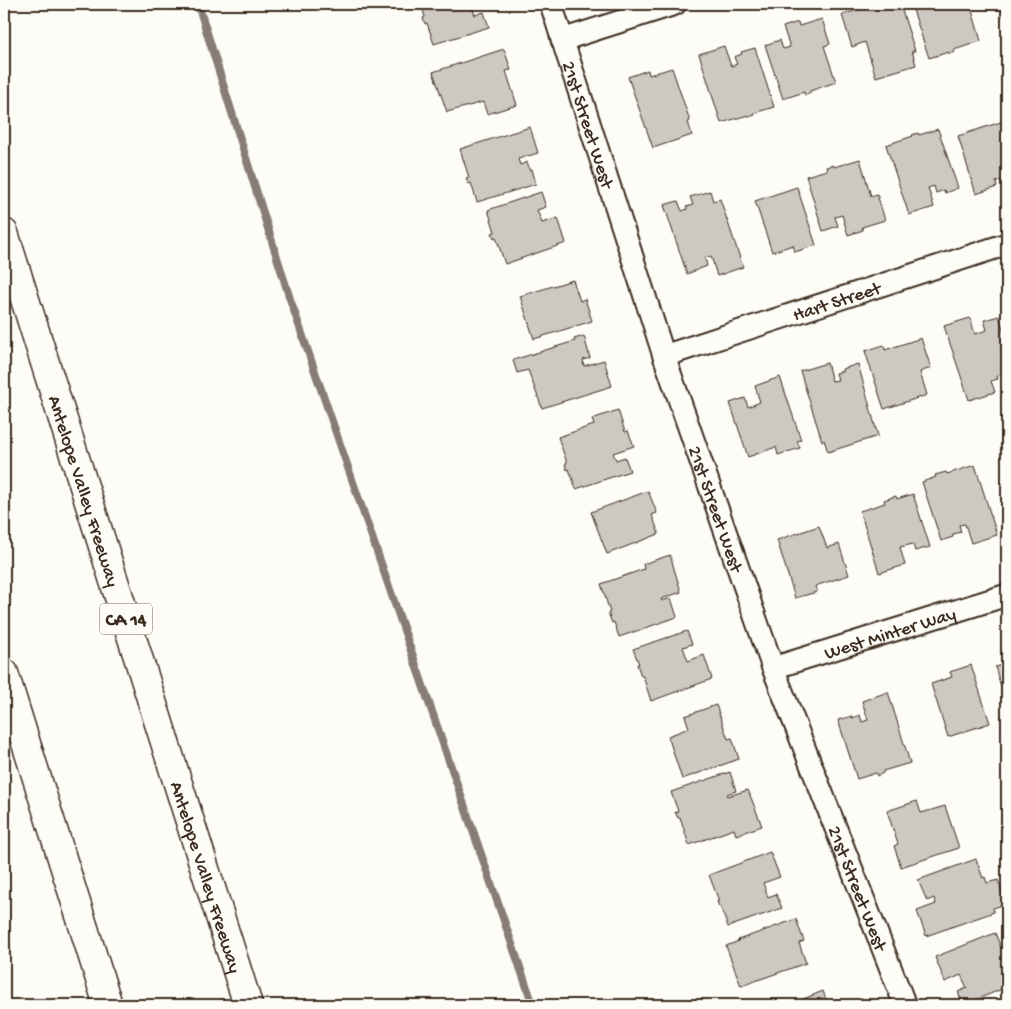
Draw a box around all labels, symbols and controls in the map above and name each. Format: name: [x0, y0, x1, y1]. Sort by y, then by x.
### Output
street label: 21st Street West: [555, 59, 618, 194]
street label: Hart Street: [790, 277, 886, 328]
street label: Antelope Valley Freeway: [41, 393, 123, 591]
street label: 21st Street West: [681, 443, 747, 578]
road number: CA 14: [100, 604, 152, 634]
street label: West Minter Way: [822, 604, 960, 666]
street label: Antelope Valley Freeway: [163, 779, 245, 977]
street label: 21st Street West: [821, 823, 891, 957]

